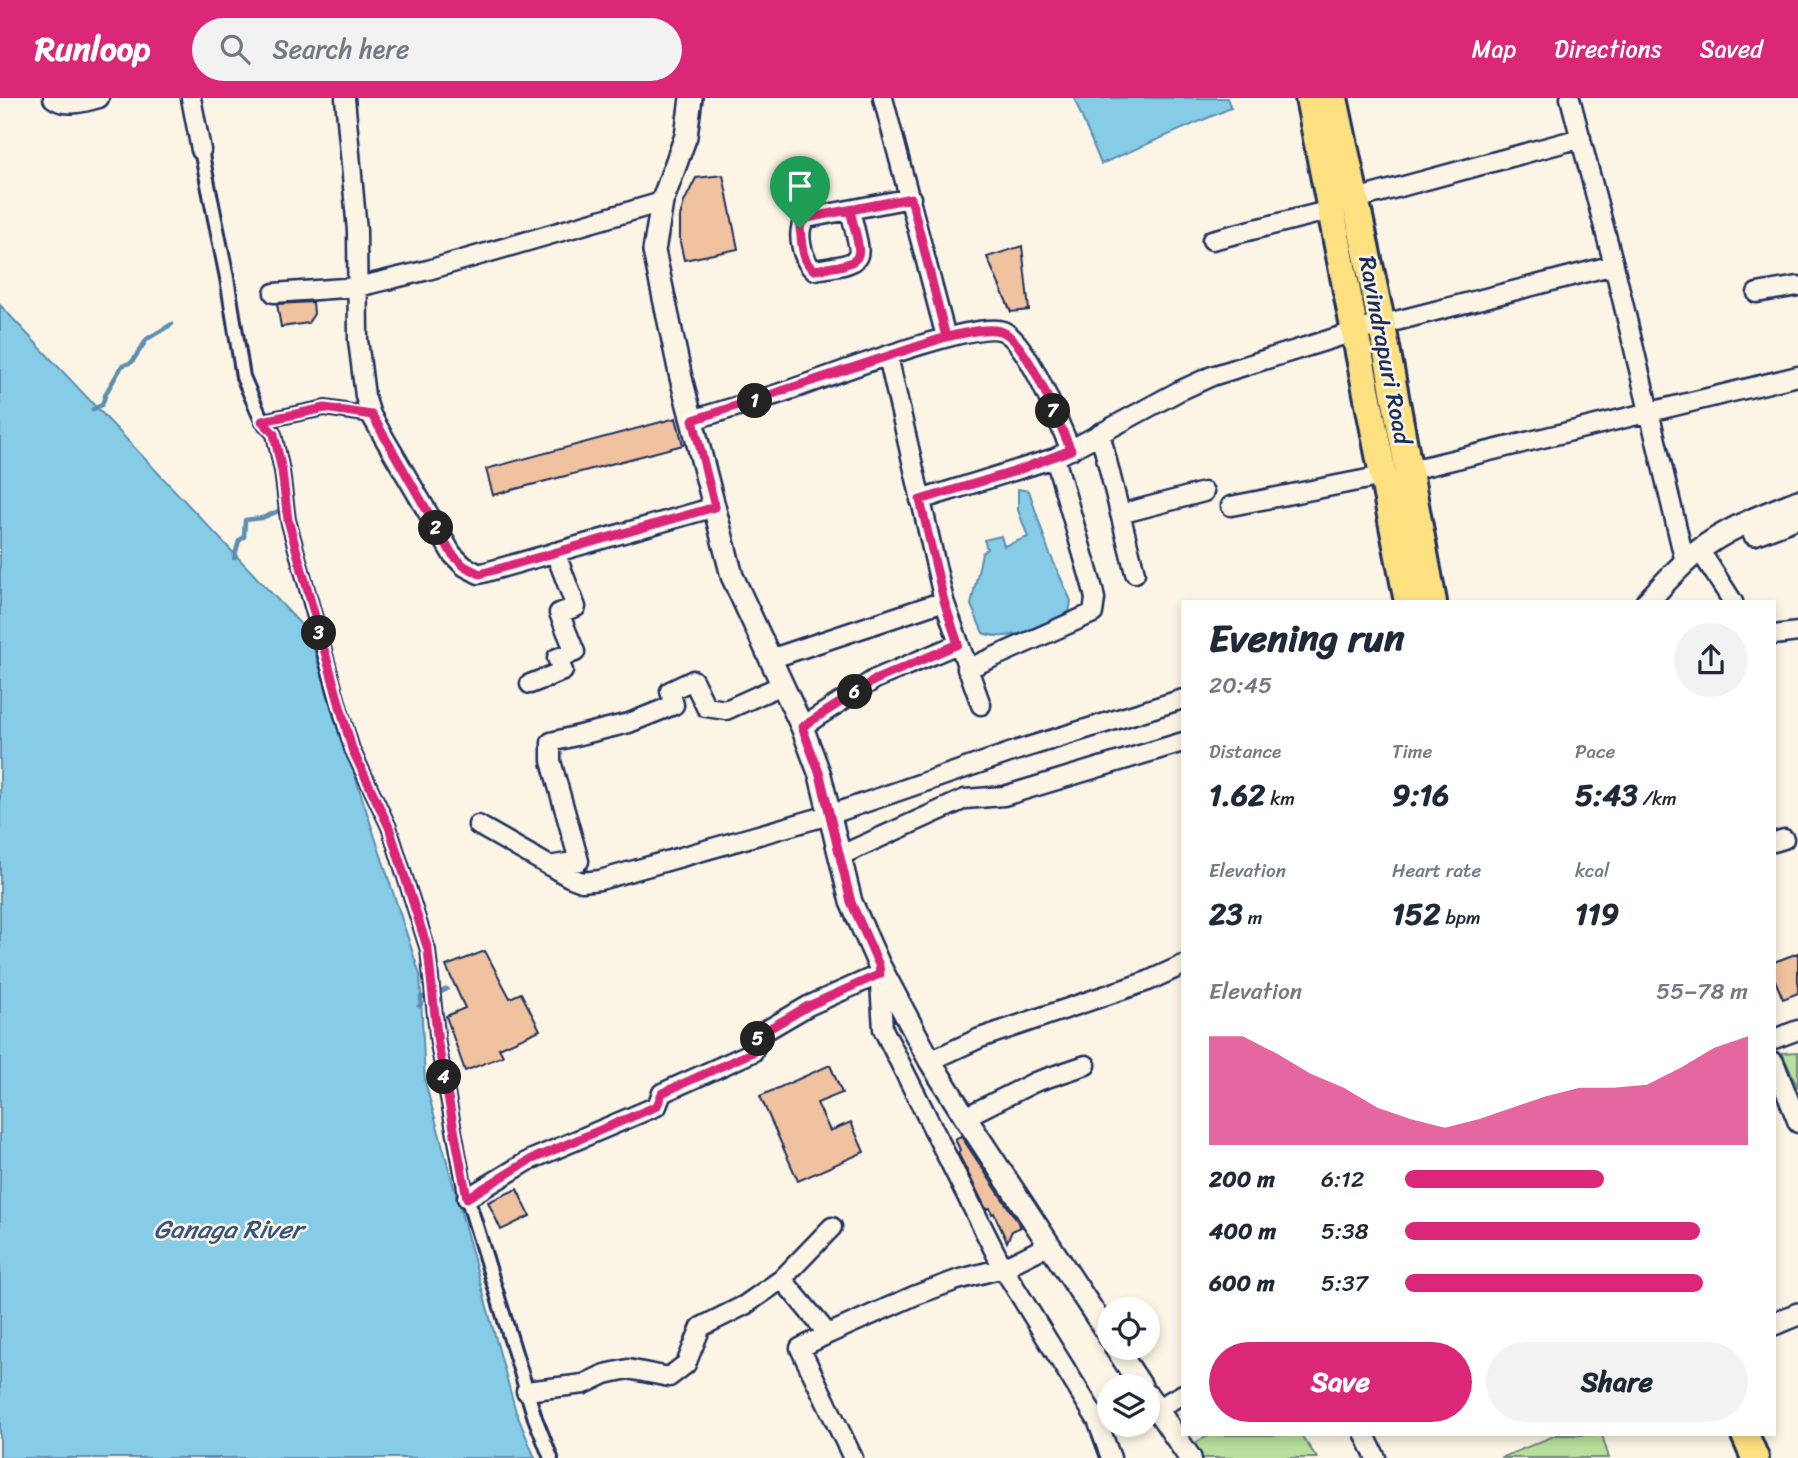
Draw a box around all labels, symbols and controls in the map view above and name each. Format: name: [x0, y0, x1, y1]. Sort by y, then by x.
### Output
search box: [192, 18, 682, 81]
text: Runloop: [35, 20, 150, 78]
text: Search here: [272, 26, 409, 72]
text: Map: [1472, 28, 1516, 70]
text: Directions: [1554, 28, 1662, 70]
text: Saved: [1700, 28, 1763, 70]
icon: search: [216, 30, 254, 68]
pin: [770, 156, 830, 228]
icon: arrive: [781, 167, 819, 205]
street label: Ravindrapuri Road: [1346, 252, 1424, 450]
pin: 1: [738, 384, 772, 418]
text: 1: [750, 384, 759, 417]
pin: 7: [1036, 394, 1070, 428]
text: 7: [1047, 394, 1058, 427]
pin: 2: [418, 510, 453, 546]
text: 2: [430, 511, 441, 544]
text: Evening run: [1209, 605, 1405, 672]
pin: 3: [302, 616, 336, 650]
text: 3: [313, 616, 324, 649]
button: share: [1674, 623, 1748, 697]
text: 20:45: [1209, 665, 1272, 706]
pin: 6: [838, 674, 872, 710]
text: 6: [849, 675, 860, 708]
text: Distance: [1209, 735, 1281, 768]
text: Time: [1392, 735, 1432, 768]
text: Pace: [1575, 735, 1615, 768]
text: 1.62: [1209, 768, 1265, 822]
text: 9:16: [1392, 768, 1449, 822]
text: 5:43: [1575, 768, 1638, 822]
text: km: [1265, 782, 1295, 815]
text: /km: [1638, 782, 1677, 815]
text: Elevation: [1209, 854, 1286, 887]
text: Heart rate: [1392, 854, 1481, 887]
text: kcal: [1575, 854, 1610, 887]
text: 23: [1209, 887, 1243, 941]
text: 152: [1392, 887, 1441, 941]
text: 119: [1575, 887, 1619, 941]
text: m: [1243, 901, 1262, 934]
text: bpm: [1441, 901, 1481, 934]
text: Elevation: [1209, 971, 1302, 1012]
text: 55–78 m: [1656, 971, 1748, 1012]
pin: 5: [740, 1021, 776, 1056]
text: 5: [752, 1022, 763, 1055]
pin: 4: [426, 1060, 462, 1094]
text: 4: [438, 1060, 449, 1093]
text: 200 m: [1209, 1159, 1275, 1200]
text: 6:12: [1321, 1159, 1364, 1200]
water label: Ganaga River: [154, 1206, 306, 1252]
text: 400 m: [1209, 1211, 1276, 1252]
text: 5:38: [1321, 1211, 1369, 1252]
text: 600 m: [1209, 1263, 1275, 1304]
text: 5:37: [1321, 1263, 1368, 1304]
map controls: [1097, 1297, 1160, 1437]
button: locate: [1097, 1297, 1160, 1360]
button: Save: [1209, 1342, 1472, 1422]
button: Share: [1486, 1342, 1748, 1422]
button: layers: [1097, 1374, 1160, 1437]

